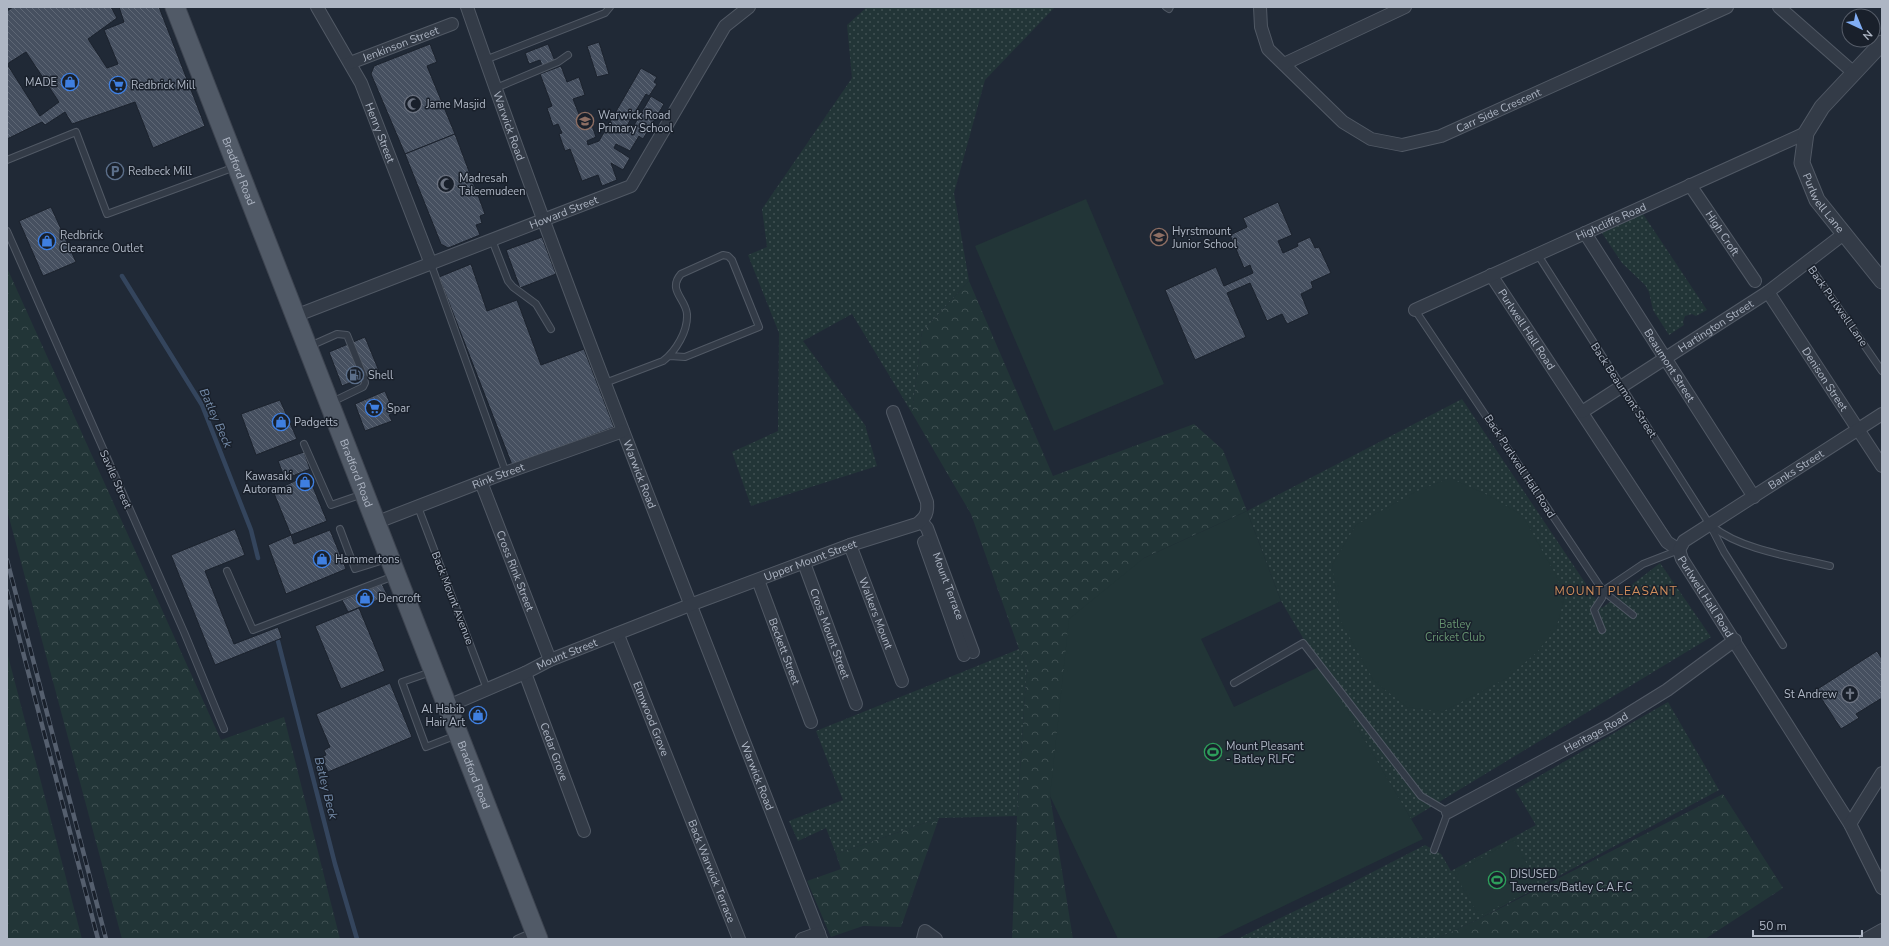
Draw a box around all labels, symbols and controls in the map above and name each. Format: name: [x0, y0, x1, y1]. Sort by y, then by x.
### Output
north arrow: [1841, 8, 1881, 48]
street label: Jenkinson Street: [359, 23, 441, 66]
text: N: [1859, 27, 1876, 43]
shop icon: MADE: [60, 72, 80, 92]
place label: MADE: [25, 75, 57, 90]
supermarket icon: Redbrick Mill: [108, 75, 128, 95]
place label: Redbrick Mill: [131, 78, 196, 93]
street label: Carr Side Crescent: [1454, 85, 1543, 136]
street label: Warwick Road: [489, 89, 528, 163]
mosque icon: Jame Masjid: [403, 94, 423, 114]
place label: Jame Masjid: [425, 97, 486, 112]
street label: Henry Street: [361, 101, 398, 165]
place label: Warwick Road Primary School: [598, 108, 674, 136]
school or university icon: Warwick Road Primary School: [575, 111, 595, 131]
street label: Bradford Road: [218, 135, 258, 207]
parking icon: Redbeck Mill: [105, 161, 125, 181]
place label: Redbeck Mill: [128, 164, 192, 179]
place label: Madresah Taleemudeen: [459, 171, 525, 199]
street label: Purlwell Lane: [1799, 171, 1847, 236]
mosque icon: Madresah Taleemudeen: [436, 174, 456, 194]
street label: Howard Street: [527, 192, 600, 233]
street label: Highcliffe Road: [1573, 199, 1649, 244]
street label: High Croft: [1702, 208, 1743, 259]
place label: Hyrstmount Junior School: [1171, 224, 1238, 252]
school or university icon: Hyrstmount Junior School: [1149, 227, 1169, 247]
place label: Redbrick Clearance Outlet: [60, 228, 143, 256]
shop icon: Redbrick Clearance Outlet: [37, 231, 57, 251]
street label: Back Purlwell Lane: [1804, 263, 1871, 350]
street label: Purlwell Hall Road: [1494, 286, 1558, 373]
street label: Hartington Street: [1675, 296, 1756, 356]
street label: Beaumont Street: [1640, 326, 1698, 405]
street label: Back Beaumont Street: [1587, 340, 1660, 441]
street label: Denison Street: [1798, 344, 1851, 414]
fuel station icon: Shell: [345, 365, 365, 385]
place label: Shell: [368, 368, 394, 383]
water label: Batley Beck: [196, 386, 237, 451]
supermarket icon: Spar: [364, 398, 384, 418]
place label: Spar: [387, 401, 410, 416]
shop icon: Padgetts: [271, 412, 291, 432]
street label: Back Purlwell Hall Road: [1481, 412, 1559, 521]
place label: Padgetts: [294, 415, 338, 430]
street label: Bradford Road: [336, 437, 376, 509]
street label: Warwick Road: [619, 438, 659, 511]
street label: Banks Street: [1765, 446, 1827, 493]
street label: Savile Street: [96, 448, 135, 511]
street label: Rink Street: [470, 460, 527, 493]
place label: Kawasaki Autorama: [243, 469, 292, 497]
shop icon: Kawasaki Autorama: [295, 472, 315, 492]
street label: Cross Rink Street: [492, 528, 537, 613]
street label: Upper Mount Street: [762, 536, 859, 585]
shop icon: Hammertons: [312, 549, 332, 569]
street label: Back Mount Avenue: [428, 549, 477, 647]
street label: Mount Terrace: [929, 550, 967, 622]
place label: Hammertons: [335, 552, 400, 567]
street label: Purlwell Hall Road: [1674, 553, 1737, 640]
street label: Walkers Mount: [855, 575, 896, 652]
district label: MOUNT PLEASANT: [1554, 583, 1678, 599]
street label: Cross Mount Street: [806, 586, 853, 681]
shop icon: Dencroft: [355, 588, 375, 608]
place label: Dencroft: [378, 591, 421, 606]
street label: Beckett Street: [765, 616, 803, 687]
park label: Batley Cricket Club: [1425, 617, 1485, 645]
street label: Mount Street: [534, 635, 600, 674]
street label: Elmwood Grove: [629, 679, 672, 758]
church icon: St Andrew: [1840, 684, 1860, 704]
place label: St Andrew: [1784, 687, 1837, 702]
place label: Al Habib Hair Art: [421, 702, 465, 730]
shop icon: Al Habib Hair Art: [468, 705, 488, 725]
street label: Heritage Road: [1561, 709, 1631, 756]
street label: Cedar Grove: [536, 721, 572, 783]
street label: Bradford Road: [454, 739, 494, 811]
place label: Mount Pleasant - Batley RLFC: [1226, 739, 1304, 767]
street label: Warwick Road: [737, 740, 777, 813]
sports icon: Mount Pleasant - Batley RLFC: [1203, 742, 1223, 762]
water label: Batley Beck: [311, 755, 342, 822]
street label: Back Warwick Terrace: [684, 817, 739, 925]
place label: DISUSED Taverners/Batley C.A.F.C: [1510, 867, 1632, 895]
sports icon: DISUSED Taverners/Batley C.A.F.C: [1487, 870, 1507, 890]
scale bar: [1753, 912, 1862, 938]
text: 50 m: [1759, 918, 1787, 934]

